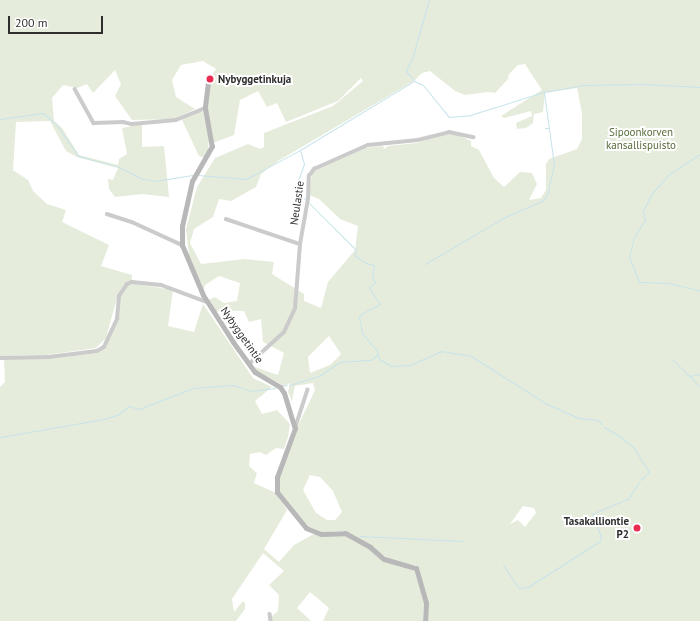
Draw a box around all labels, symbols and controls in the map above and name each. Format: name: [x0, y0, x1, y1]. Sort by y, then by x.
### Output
scale bar: [10, 8, 105, 34]
text: 200 m: [15, 15, 48, 30]
place label: Nybyggetinkuja: [218, 72, 291, 86]
marker: Nybyggetinkuja: [205, 74, 215, 84]
park label: Sipoonkorven kansallispuisto: [606, 126, 676, 152]
street label: Neulastie: [287, 180, 307, 226]
street label: Nybyggetintie: [218, 304, 266, 366]
place label: Tasakalliontie P2: [564, 515, 629, 541]
marker: Tasakalliontie P2: [632, 523, 642, 533]

